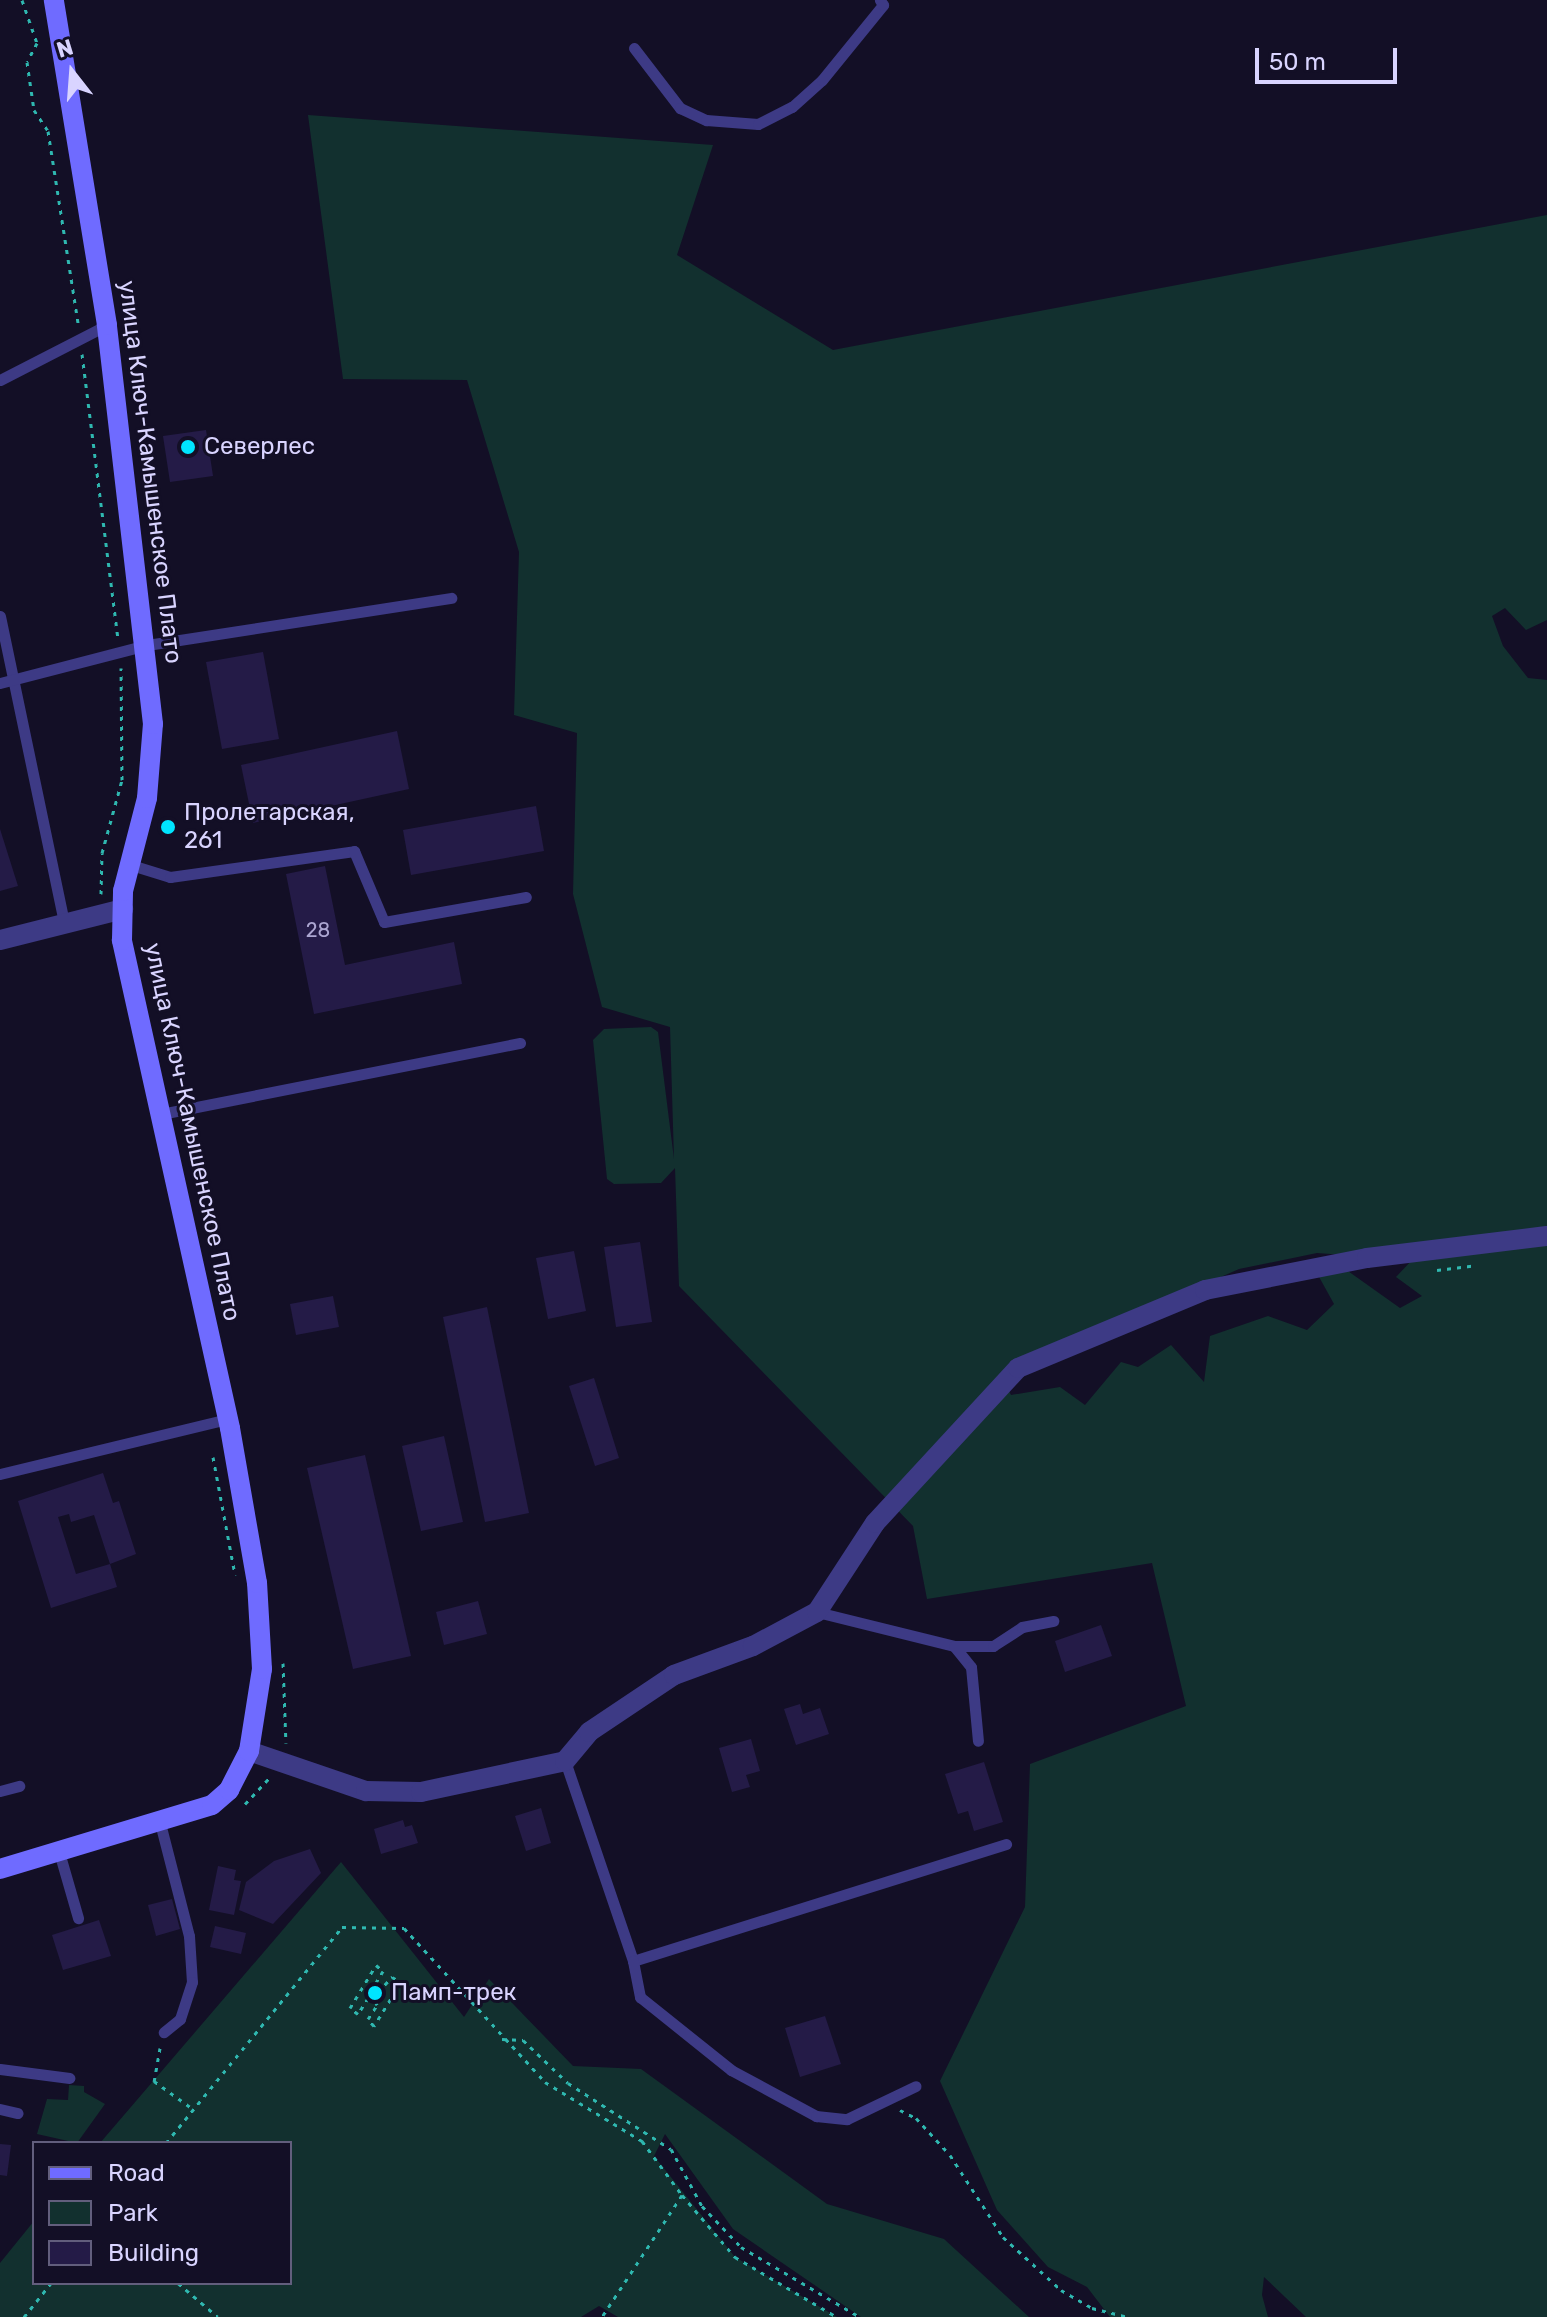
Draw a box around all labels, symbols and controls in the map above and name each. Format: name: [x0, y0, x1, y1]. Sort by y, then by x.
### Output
north arrow: [32, 32, 112, 112]
scale bar: [1259, 32, 1401, 82]
text: N: [53, 33, 76, 64]
text: 50 m: [1269, 48, 1326, 76]
street label: улица Ключ-Камышенское Плато: [112, 279, 188, 665]
place label: Северлес: [204, 433, 315, 461]
marker: Северлес: [179, 438, 197, 456]
place label: Пролетарская, 261: [184, 799, 355, 855]
marker: Пролетарская, 261: [159, 818, 177, 836]
house number: 28: [306, 918, 330, 942]
street label: улица Ключ-Камышенское Плато: [138, 940, 246, 1324]
place label: Памп-трек: [391, 1979, 516, 2007]
marker: Памп-трек: [366, 1984, 384, 2002]
legend: [32, 2141, 292, 2285]
text: Road: [108, 2159, 165, 2187]
text: Park: [108, 2199, 158, 2227]
text: Building: [108, 2239, 199, 2267]

